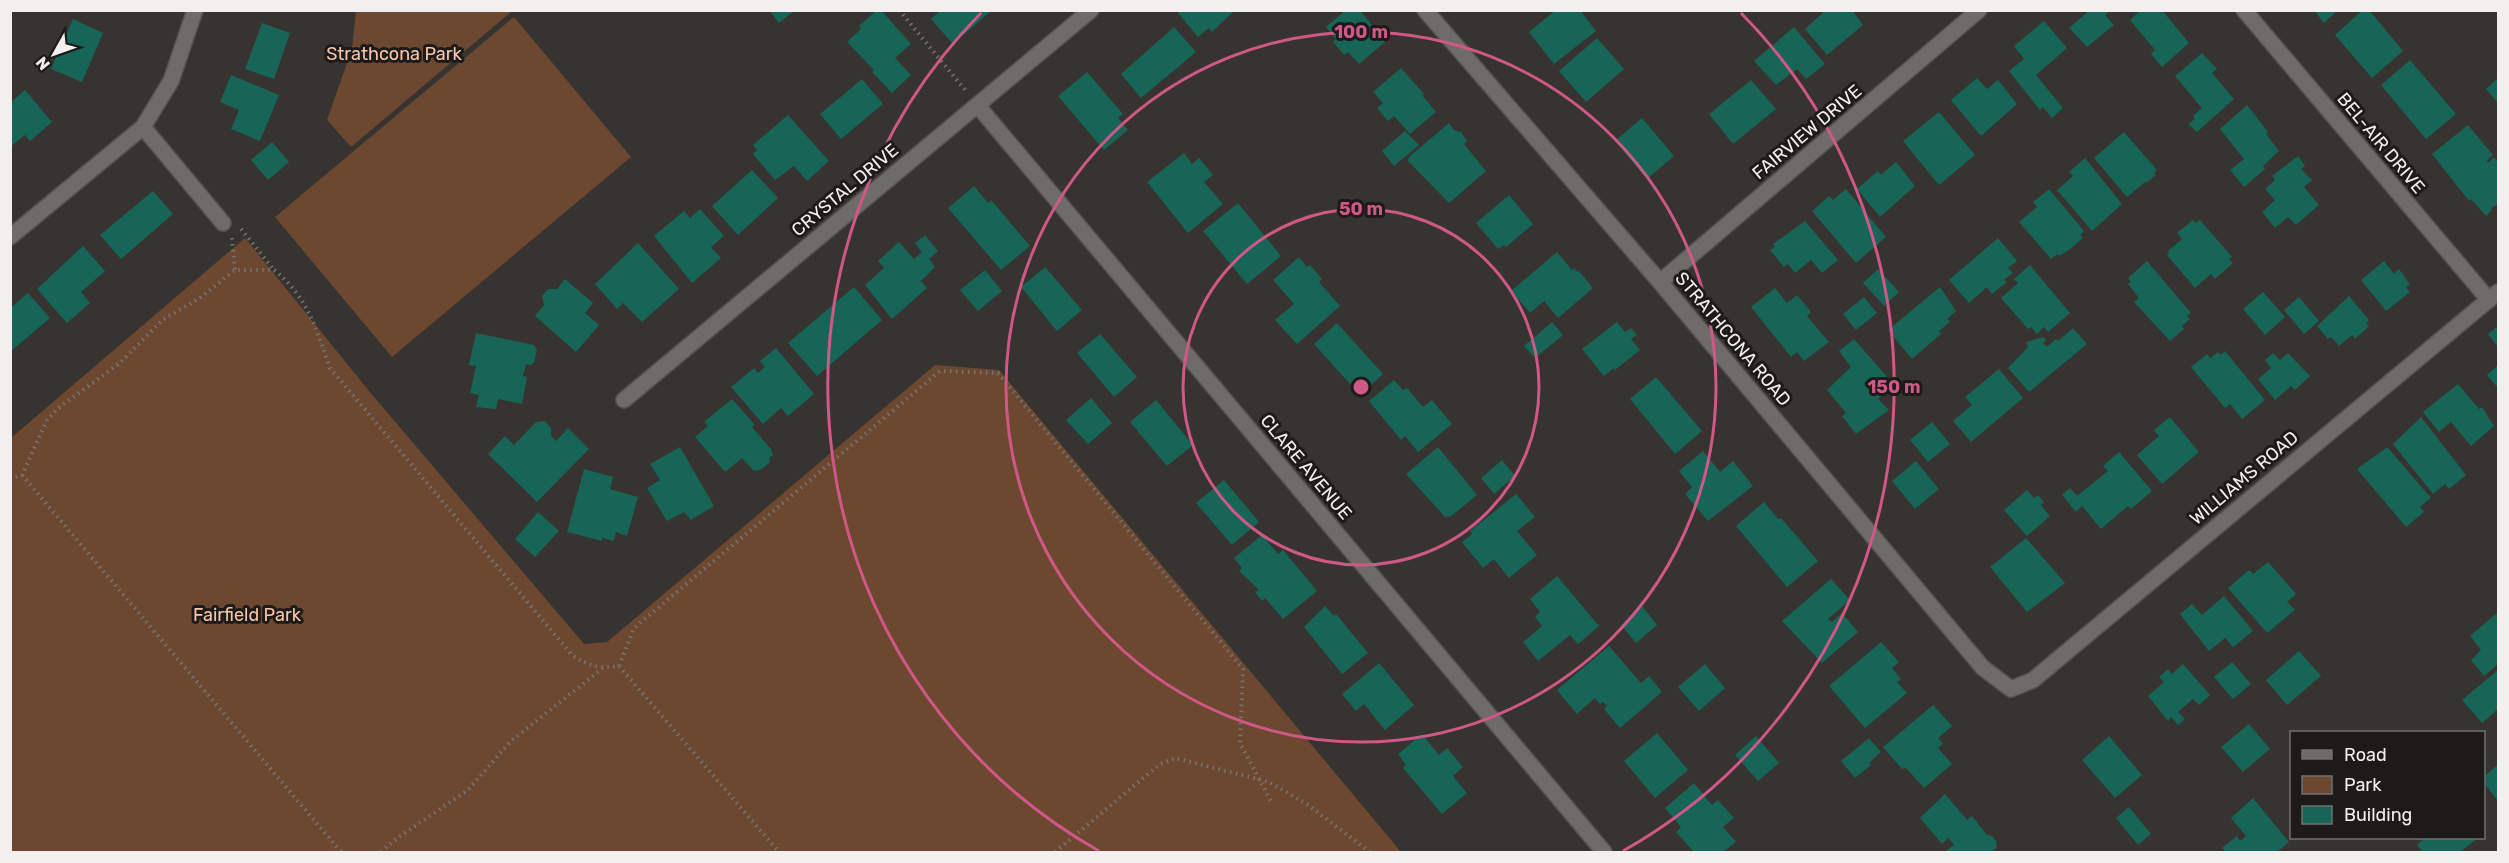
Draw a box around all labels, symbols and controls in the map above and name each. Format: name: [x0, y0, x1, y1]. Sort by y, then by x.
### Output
text: 100 m: [1334, 21, 1388, 43]
north arrow: [24, 24, 84, 84]
park label: Strathcona Park: [326, 43, 463, 65]
text: N: [32, 53, 54, 74]
street label: FAIRVIEW DRIVE: [1748, 80, 1866, 184]
street label: BEL-AIR DRIVE: [2332, 88, 2430, 198]
street label: CRYSTAL DRIVE: [787, 139, 903, 241]
text: 50 m: [1339, 198, 1383, 220]
street label: STRATHCONA ROAD: [1671, 268, 1795, 410]
text: 150 m: [1867, 376, 1921, 398]
centre of rings: [1351, 377, 1371, 397]
street label: CLARE AVENUE: [1256, 410, 1356, 524]
street label: WILLIAMS ROAD: [2185, 426, 2303, 530]
park label: Fairfield Park: [193, 604, 302, 626]
legend: [2290, 731, 2485, 839]
text: Road: [2344, 744, 2387, 766]
text: Park: [2344, 774, 2382, 796]
text: Building: [2344, 804, 2412, 826]

